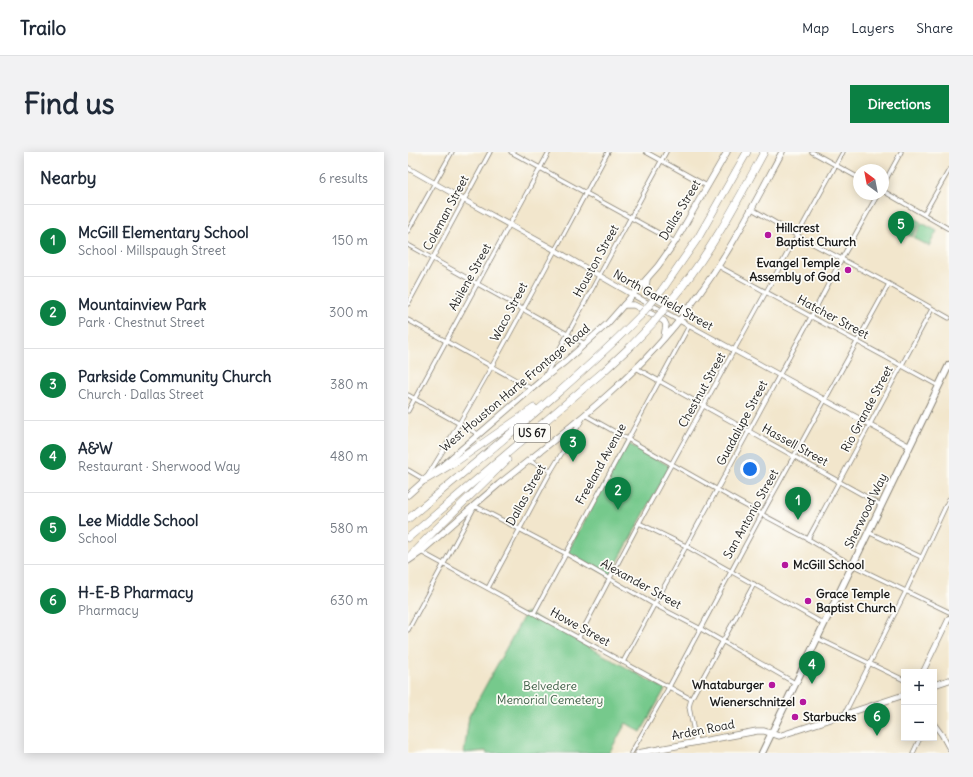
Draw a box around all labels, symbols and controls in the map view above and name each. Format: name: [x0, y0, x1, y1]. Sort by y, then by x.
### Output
text: Trailo: [20, 16, 66, 40]
text: Map: [802, 19, 829, 37]
text: Layers: [851, 19, 894, 37]
text: Share: [916, 19, 953, 37]
button: Directions: [850, 85, 949, 123]
text: Find us: [24, 86, 115, 122]
north arrow: [853, 164, 889, 200]
text: Nearby: [40, 167, 96, 189]
text: 6 results: [319, 170, 368, 187]
street label: Coleman Street: [419, 173, 472, 253]
street label: Dallas Street: [656, 177, 703, 243]
pin: 5: [888, 211, 914, 244]
place label: Hillcrest Baptist Church: [776, 220, 856, 250]
street label: Houston Street: [570, 222, 622, 300]
text: McGill Elementary School: [78, 223, 249, 242]
marker: Hillcrest Baptist Church: [763, 230, 773, 240]
text: 1: [50, 232, 56, 249]
text: 150 m: [332, 232, 368, 249]
street label: Abilene Street: [445, 241, 494, 313]
text: School · Millspaugh Street: [78, 242, 226, 259]
place label: Evangel Temple Assembly of God: [749, 255, 841, 285]
marker: Evangel Temple Assembly of God: [843, 265, 853, 275]
street label: North Garfield Street: [611, 266, 716, 333]
street label: Waco Street: [487, 280, 530, 344]
street label: Hatcher Street: [795, 291, 872, 342]
text: Mountainview Park: [78, 295, 206, 314]
text: 2: [49, 304, 57, 321]
text: 300 m: [329, 304, 368, 321]
text: Park · Chestnut Street: [78, 314, 205, 331]
street label: West Houston Harte Frontage Road: [437, 320, 593, 455]
street label: Chestnut Street: [675, 350, 728, 430]
street label: Rio Grande Street: [838, 363, 896, 454]
text: Parkside Community Church: [78, 367, 271, 386]
text: 3: [49, 376, 57, 393]
text: 380 m: [330, 376, 368, 393]
street label: Guadalupe Street: [713, 378, 770, 468]
text: Church · Dallas Street: [78, 386, 204, 403]
street label: Hassell Street: [760, 420, 831, 469]
street label: Freeland Avenue: [572, 421, 629, 507]
road number: US 67: [514, 424, 550, 442]
pin: 3: [560, 429, 586, 462]
text: A&W: [78, 439, 113, 458]
text: 4: [49, 448, 57, 465]
text: 480 m: [330, 448, 368, 465]
text: Restaurant · Sherwood Way: [78, 458, 240, 475]
your location: [740, 459, 760, 479]
street label: Dallas Street: [503, 461, 549, 528]
street label: San Antonio Street: [720, 466, 781, 561]
street label: Sherwood Way: [841, 471, 890, 551]
pin: 2: [605, 477, 631, 510]
pin: 1: [785, 487, 811, 520]
text: Lee Middle School: [78, 511, 198, 530]
text: 5: [49, 520, 57, 537]
text: 580 m: [330, 520, 368, 537]
text: School: [78, 530, 117, 547]
street label: Alexander Street: [598, 555, 684, 612]
place label: McGill School: [793, 557, 864, 572]
marker: McGill School: [780, 560, 790, 570]
text: H-E-B Pharmacy: [78, 583, 194, 602]
place label: Grace Temple Baptist Church: [816, 586, 896, 616]
text: 6: [49, 592, 57, 609]
text: 630 m: [330, 592, 368, 609]
marker: Grace Temple Baptist Church: [803, 596, 813, 606]
text: Pharmacy: [78, 602, 139, 619]
street label: Howe Street: [548, 604, 613, 649]
pin: 4: [799, 651, 825, 684]
map controls: [901, 669, 937, 741]
button: +: [901, 669, 937, 705]
place label: Whataburger: [692, 677, 764, 693]
park label: Belvedere Memorial Cemetery: [497, 678, 603, 707]
marker: Whataburger: [767, 680, 777, 690]
place label: Wienerschnitzel: [710, 694, 795, 709]
marker: Wienerschnitzel: [798, 697, 808, 707]
pin: 6: [864, 703, 890, 736]
button: −: [901, 705, 937, 741]
place label: Starbucks: [803, 709, 857, 724]
marker: Starbucks: [790, 712, 800, 722]
street label: Arden Road: [670, 716, 736, 743]

